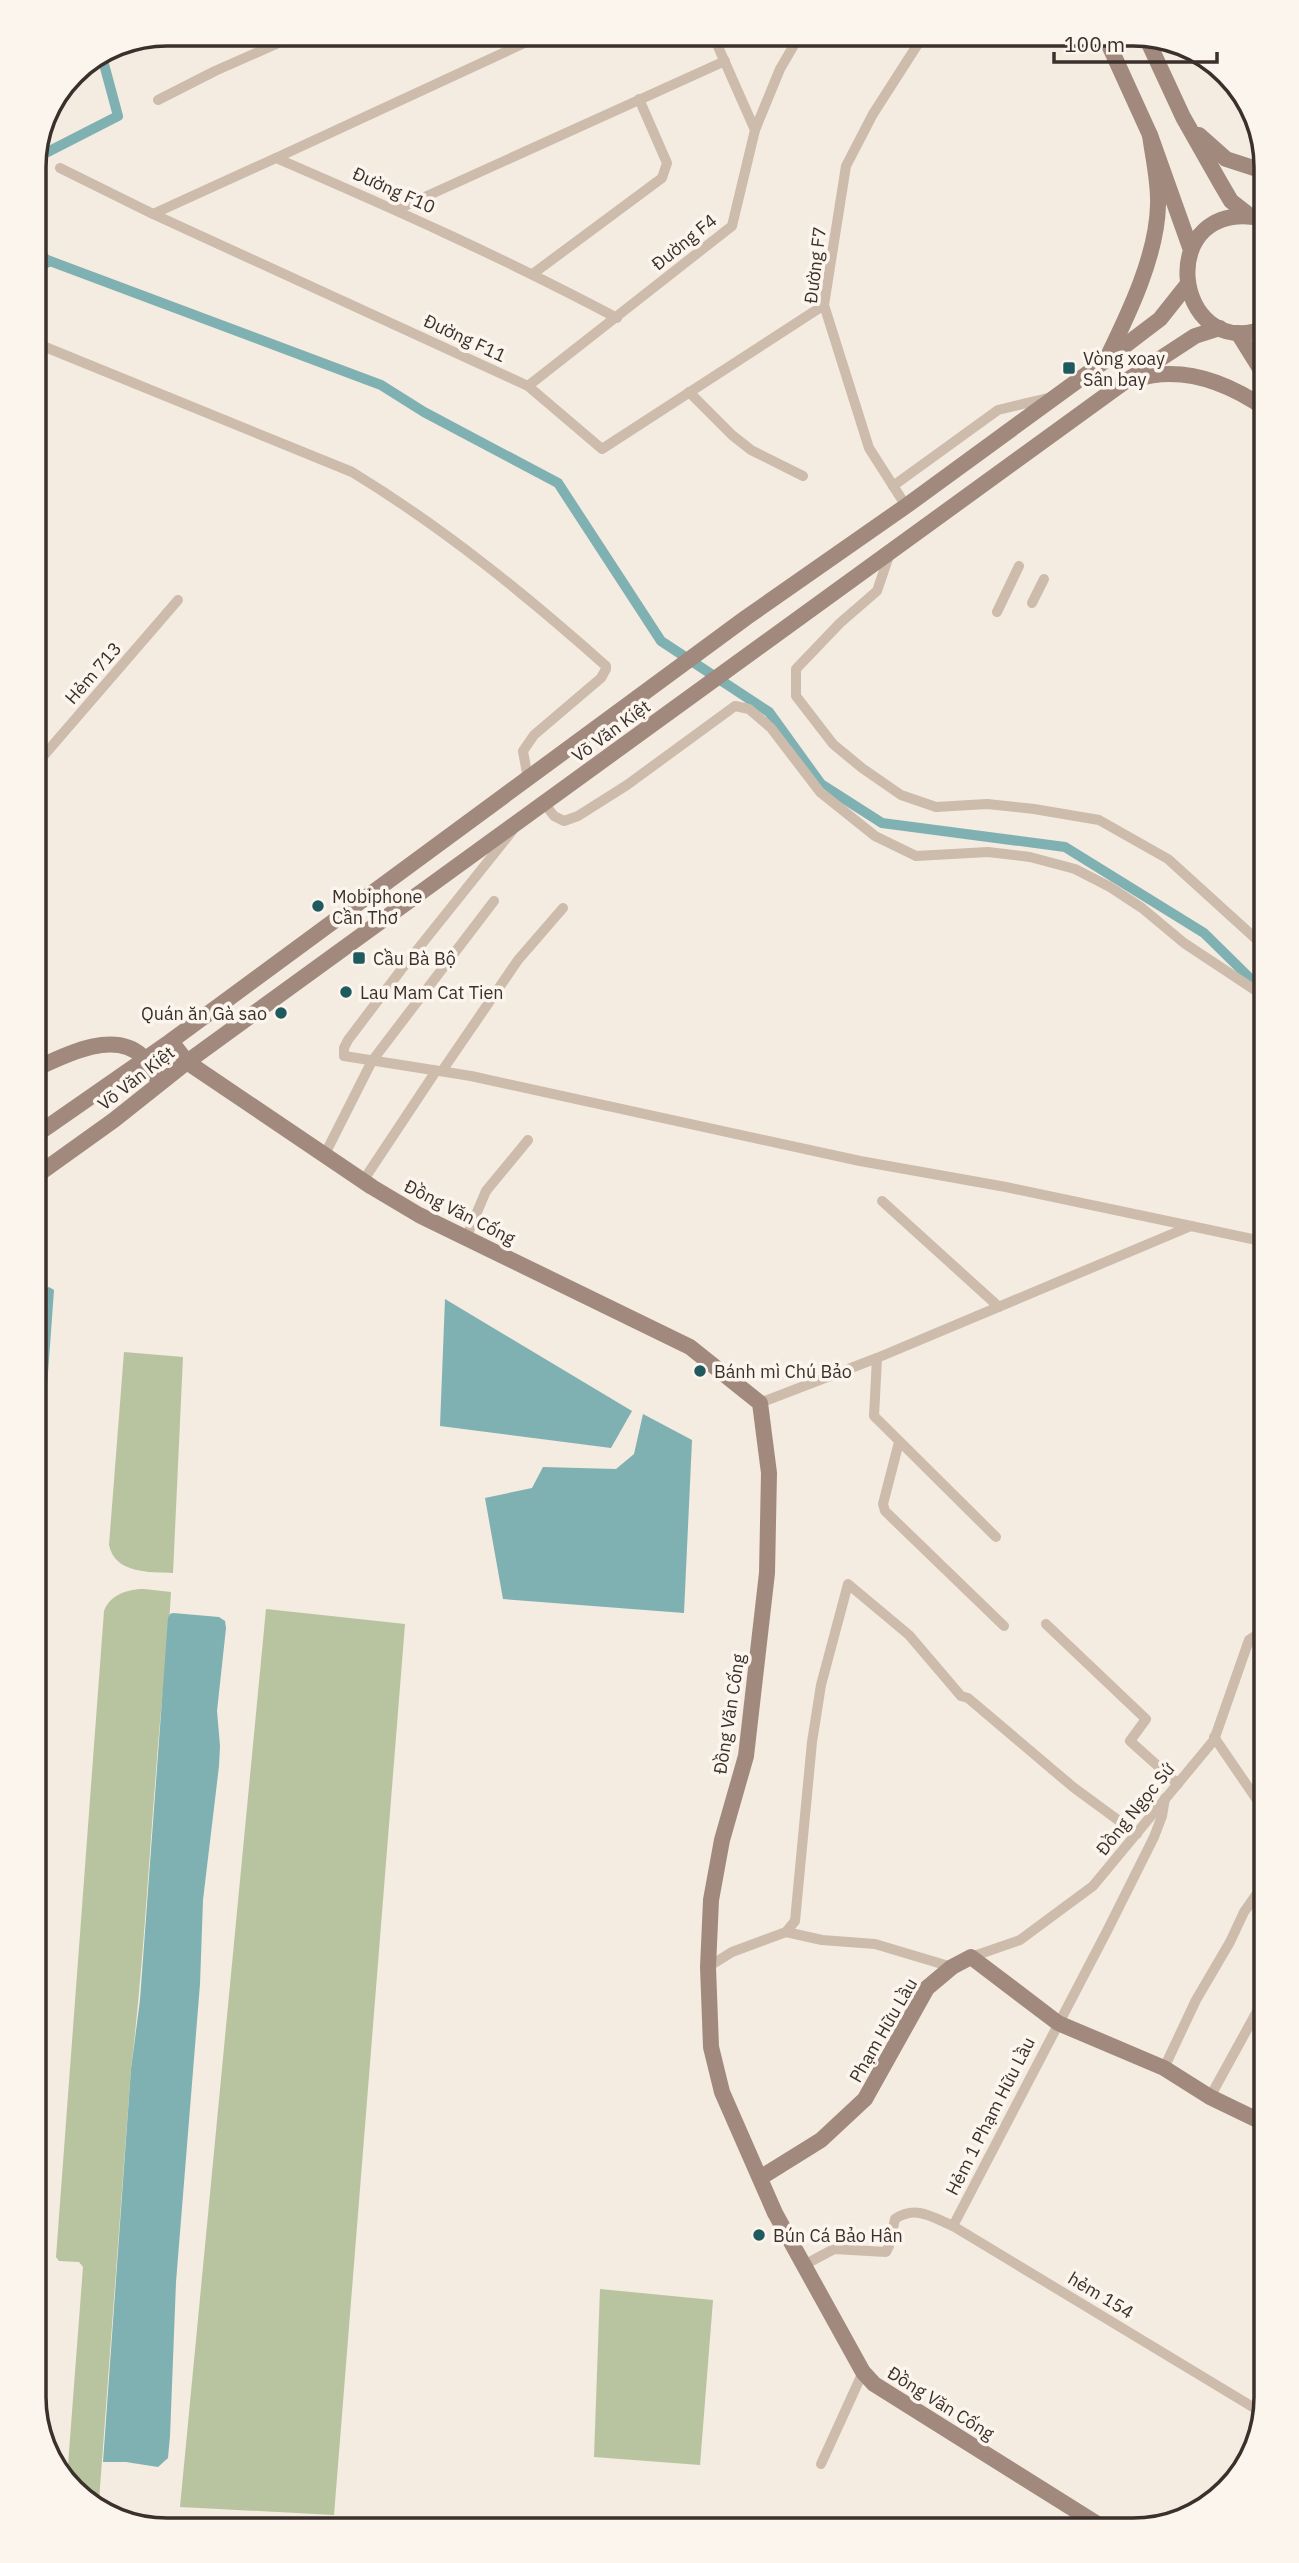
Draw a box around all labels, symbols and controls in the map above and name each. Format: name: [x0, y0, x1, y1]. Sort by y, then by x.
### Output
scale bar: [1054, 21, 1217, 65]
text: 100 m: [1064, 30, 1125, 58]
street label: Đường F10: [349, 162, 439, 218]
street label: Đường F4: [647, 209, 721, 275]
street label: Đường F7: [799, 225, 831, 305]
street label: Đường F11: [420, 309, 510, 367]
place label: Vòng xoay Sân bay: [1083, 347, 1165, 391]
marker: Vòng xoay Sân bay: [1061, 360, 1077, 376]
street label: Hẻm 713: [60, 637, 126, 709]
street label: Võ Văn Kiệt: [567, 695, 655, 767]
place label: Mobiphone Cần Thơ: [332, 885, 423, 929]
marker: Mobiphone Cần Thơ: [310, 898, 326, 914]
place label: Cầu Bà Bộ: [373, 947, 456, 970]
marker: Cầu Bà Bộ: [351, 950, 367, 966]
place label: Lau Mam Cat Tien: [360, 981, 504, 1004]
marker: Lau Mam Cat Tien: [338, 984, 354, 1000]
place label: Quán ăn Gà sao: [141, 1002, 267, 1025]
marker: Quán ăn Gà sao: [273, 1005, 289, 1021]
street label: Võ Văn Kiệt: [93, 1041, 179, 1115]
street label: Đồng Văn Cống: [401, 1174, 520, 1250]
place label: Bánh mì Chú Bảo: [714, 1360, 852, 1383]
marker: Bánh mì Chú Bảo: [692, 1363, 708, 1379]
street label: Đồng Văn Cống: [708, 1652, 750, 1776]
street label: Đồng Ngọc Sứ: [1091, 1757, 1180, 1860]
street label: Phạm Hữu Lầu: [844, 1974, 922, 2086]
street label: Hẻm 1 Phạm Hữu Lầu: [940, 2033, 1040, 2199]
place label: Bún Cá Bảo Hân: [773, 2224, 903, 2247]
marker: Bún Cá Bảo Hân: [751, 2227, 767, 2243]
street label: hẻm 154: [1064, 2266, 1138, 2324]
street label: Đồng Văn Cống: [883, 2361, 999, 2445]

